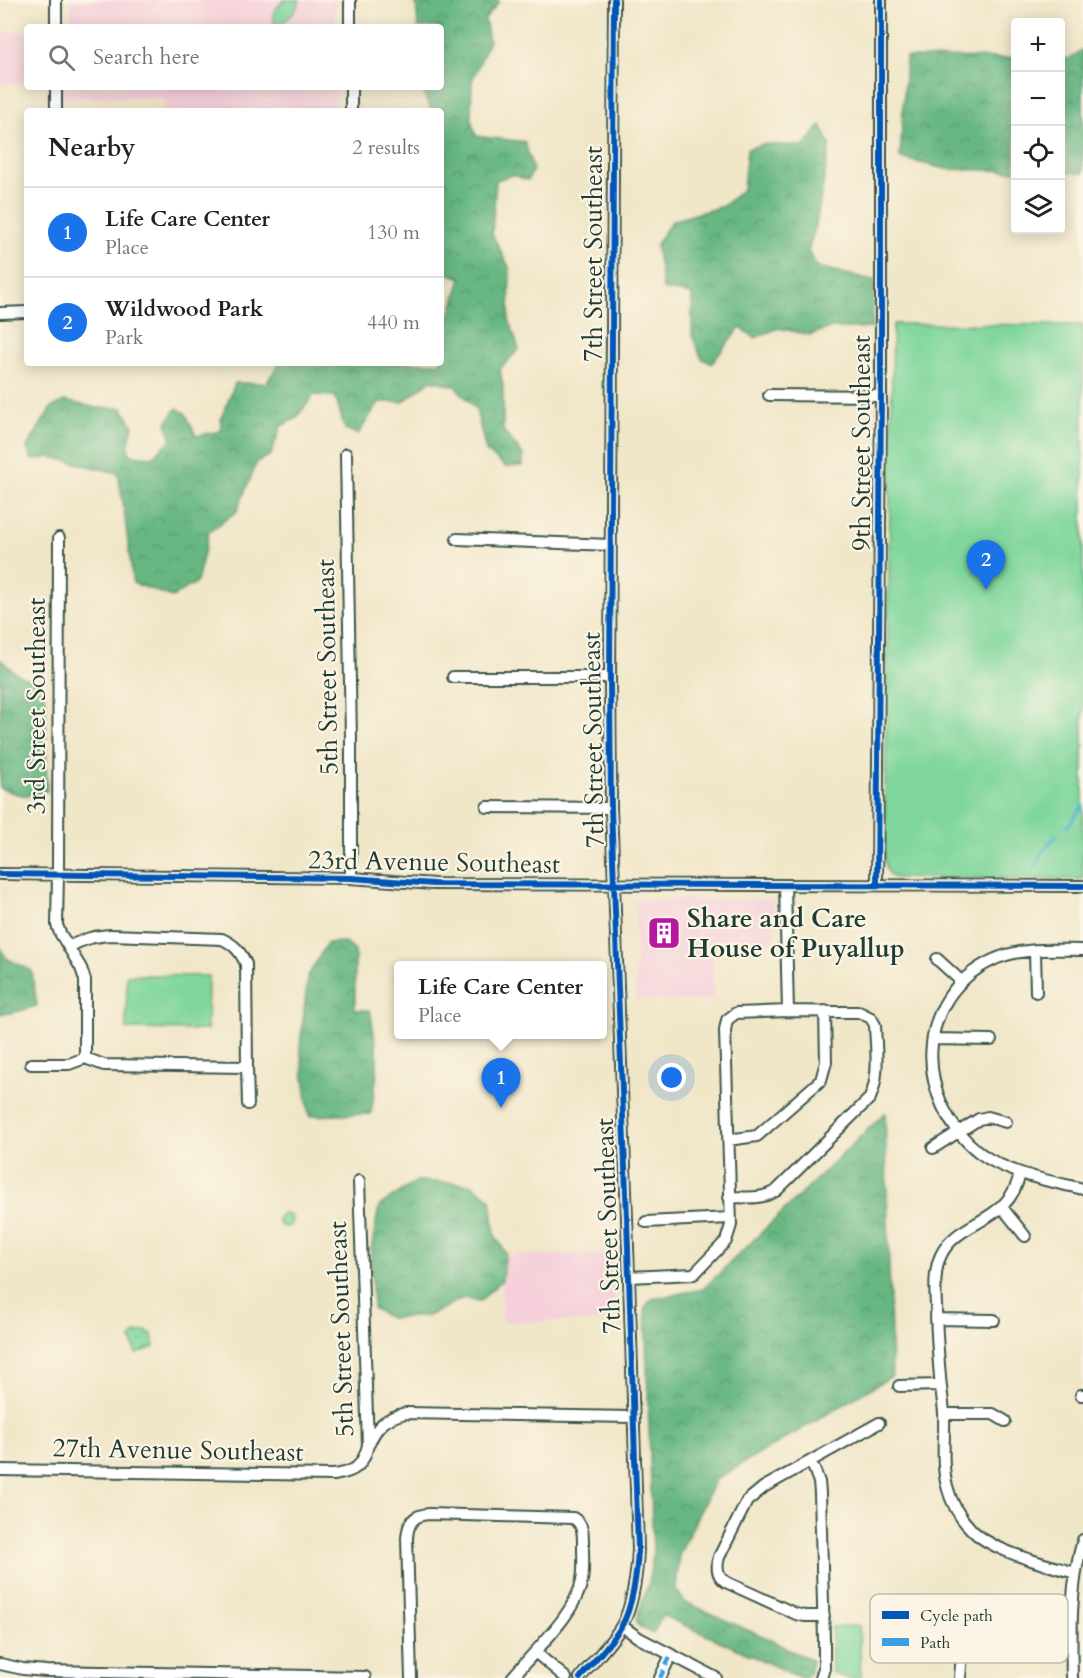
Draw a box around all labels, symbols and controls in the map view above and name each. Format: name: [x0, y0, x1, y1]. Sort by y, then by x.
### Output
map controls: [1011, 18, 1065, 234]
button: +: [1011, 18, 1065, 72]
search box: [24, 24, 444, 90]
icon: search: [45, 41, 78, 74]
text: Search here: [93, 42, 200, 72]
button: −: [1011, 72, 1065, 126]
button: locate: [1011, 126, 1065, 180]
text: Nearby: [48, 130, 136, 165]
text: 2 results: [352, 134, 420, 161]
street label: 7th Street Southeast: [576, 146, 611, 362]
button: layers: [1011, 180, 1065, 234]
text: Life Care Center: [105, 204, 270, 234]
text: 1: [62, 219, 73, 246]
text: 130 m: [367, 219, 420, 246]
text: Place: [105, 234, 149, 261]
text: Wildwood Park: [105, 294, 264, 324]
text: 2: [62, 309, 73, 336]
text: 440 m: [367, 309, 420, 336]
text: Park: [105, 324, 143, 351]
street label: 9th Street Southeast: [844, 335, 879, 551]
pin: 2: [966, 540, 1006, 590]
street label: 5th Street Southeast: [308, 559, 346, 775]
street label: 3rd Street Southeast: [19, 598, 54, 814]
street label: 7th Street Southeast: [574, 632, 612, 848]
street label: 23rd Avenue Southeast: [308, 842, 560, 882]
place label: Share and Care House of Puyallup: [687, 901, 905, 966]
building icon: Share and Care House of Puyallup: [646, 915, 682, 951]
popup: [394, 961, 607, 1039]
text: Life Care Center: [418, 972, 583, 1002]
text: Place: [418, 1002, 462, 1029]
pin: 1: [482, 1058, 520, 1108]
your location: [657, 1063, 686, 1092]
street label: 7th Street Southeast: [587, 1117, 629, 1335]
street label: 5th Street Southeast: [320, 1220, 362, 1438]
street label: 27th Avenue Southeast: [52, 1430, 304, 1470]
legend: [870, 1594, 1068, 1663]
text: Cycle path: [920, 1605, 993, 1627]
text: Path: [920, 1632, 950, 1654]

